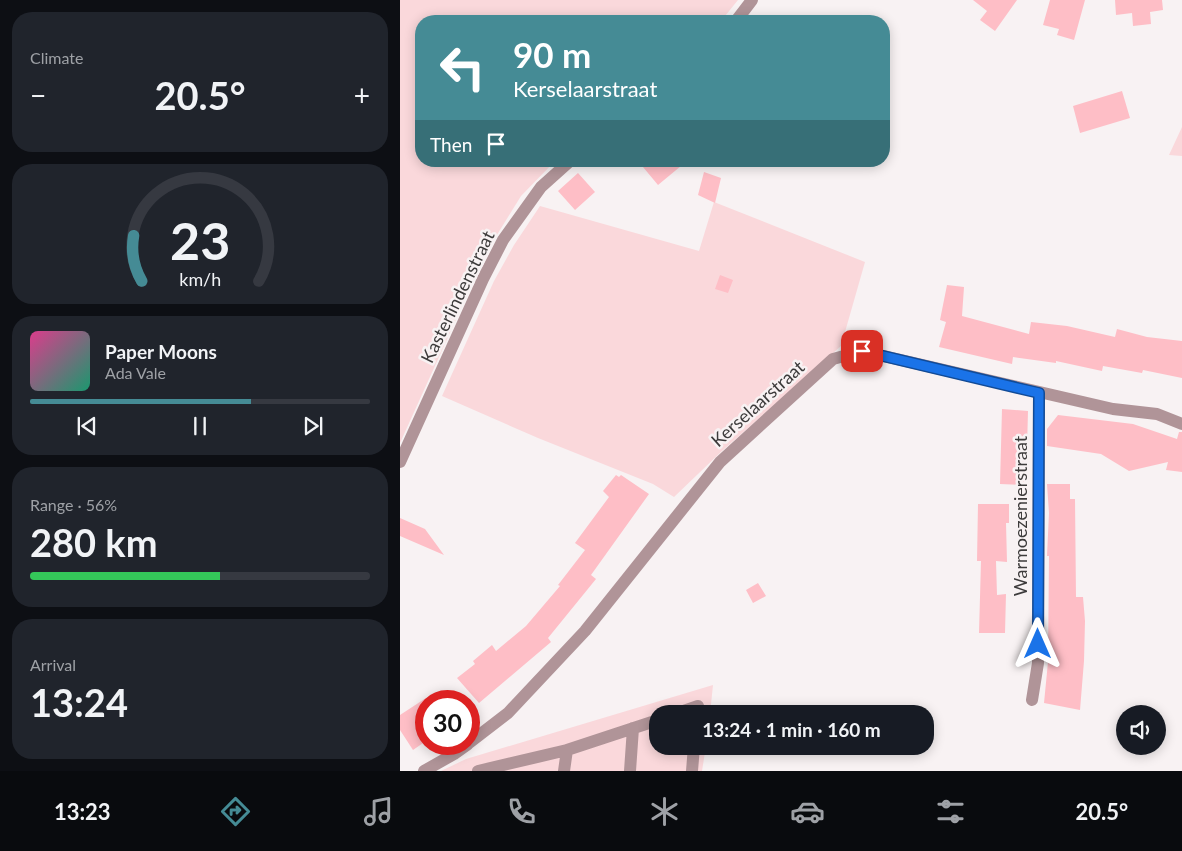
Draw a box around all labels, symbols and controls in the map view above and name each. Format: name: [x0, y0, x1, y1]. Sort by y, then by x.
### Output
text: 90 m: [513, 33, 591, 75]
icon: left: [430, 35, 495, 100]
text: Climate: [30, 48, 83, 67]
text: 20.5°: [155, 72, 245, 118]
text: Kerselaarstraat: [513, 75, 657, 102]
text: −: [30, 78, 46, 112]
text: +: [354, 78, 370, 112]
icon: arrive: [482, 130, 510, 158]
text: Then: [430, 133, 472, 156]
text: 23: [170, 209, 230, 271]
street label: Kasterlindenstraat: [416, 226, 499, 366]
text: km/h: [179, 268, 221, 290]
pin: [841, 330, 883, 372]
icon: arrive: [848, 337, 876, 365]
text: Paper Moons: [105, 340, 217, 363]
street label: Kerselaarstraat: [706, 355, 809, 451]
text: Ada Vale: [105, 363, 166, 382]
icon: previous: [73, 412, 101, 440]
icon: pause: [186, 412, 214, 440]
icon: next: [299, 412, 327, 440]
street label: Warmoezenierstraat: [1009, 435, 1031, 596]
text: Range · 56%: [30, 495, 117, 514]
text: 280 km: [30, 519, 158, 565]
position arrow: [1011, 617, 1063, 669]
text: Arrival: [30, 655, 76, 674]
text: 13:24: [30, 679, 128, 725]
speed limit sign: 30: [415, 690, 480, 755]
map controls: [1116, 705, 1166, 755]
button: sound: [1116, 705, 1166, 755]
text: 13:24 · 1 min · 160 m: [702, 718, 881, 741]
icon: directions: [218, 794, 253, 829]
icon: music: [361, 794, 396, 829]
icon: phone: [504, 794, 539, 829]
icon: climate: [647, 794, 682, 829]
icon: car: [790, 794, 825, 829]
icon: filters: [933, 794, 968, 829]
text: 13:23: [54, 798, 111, 825]
text: 20.5°: [1075, 798, 1128, 825]

